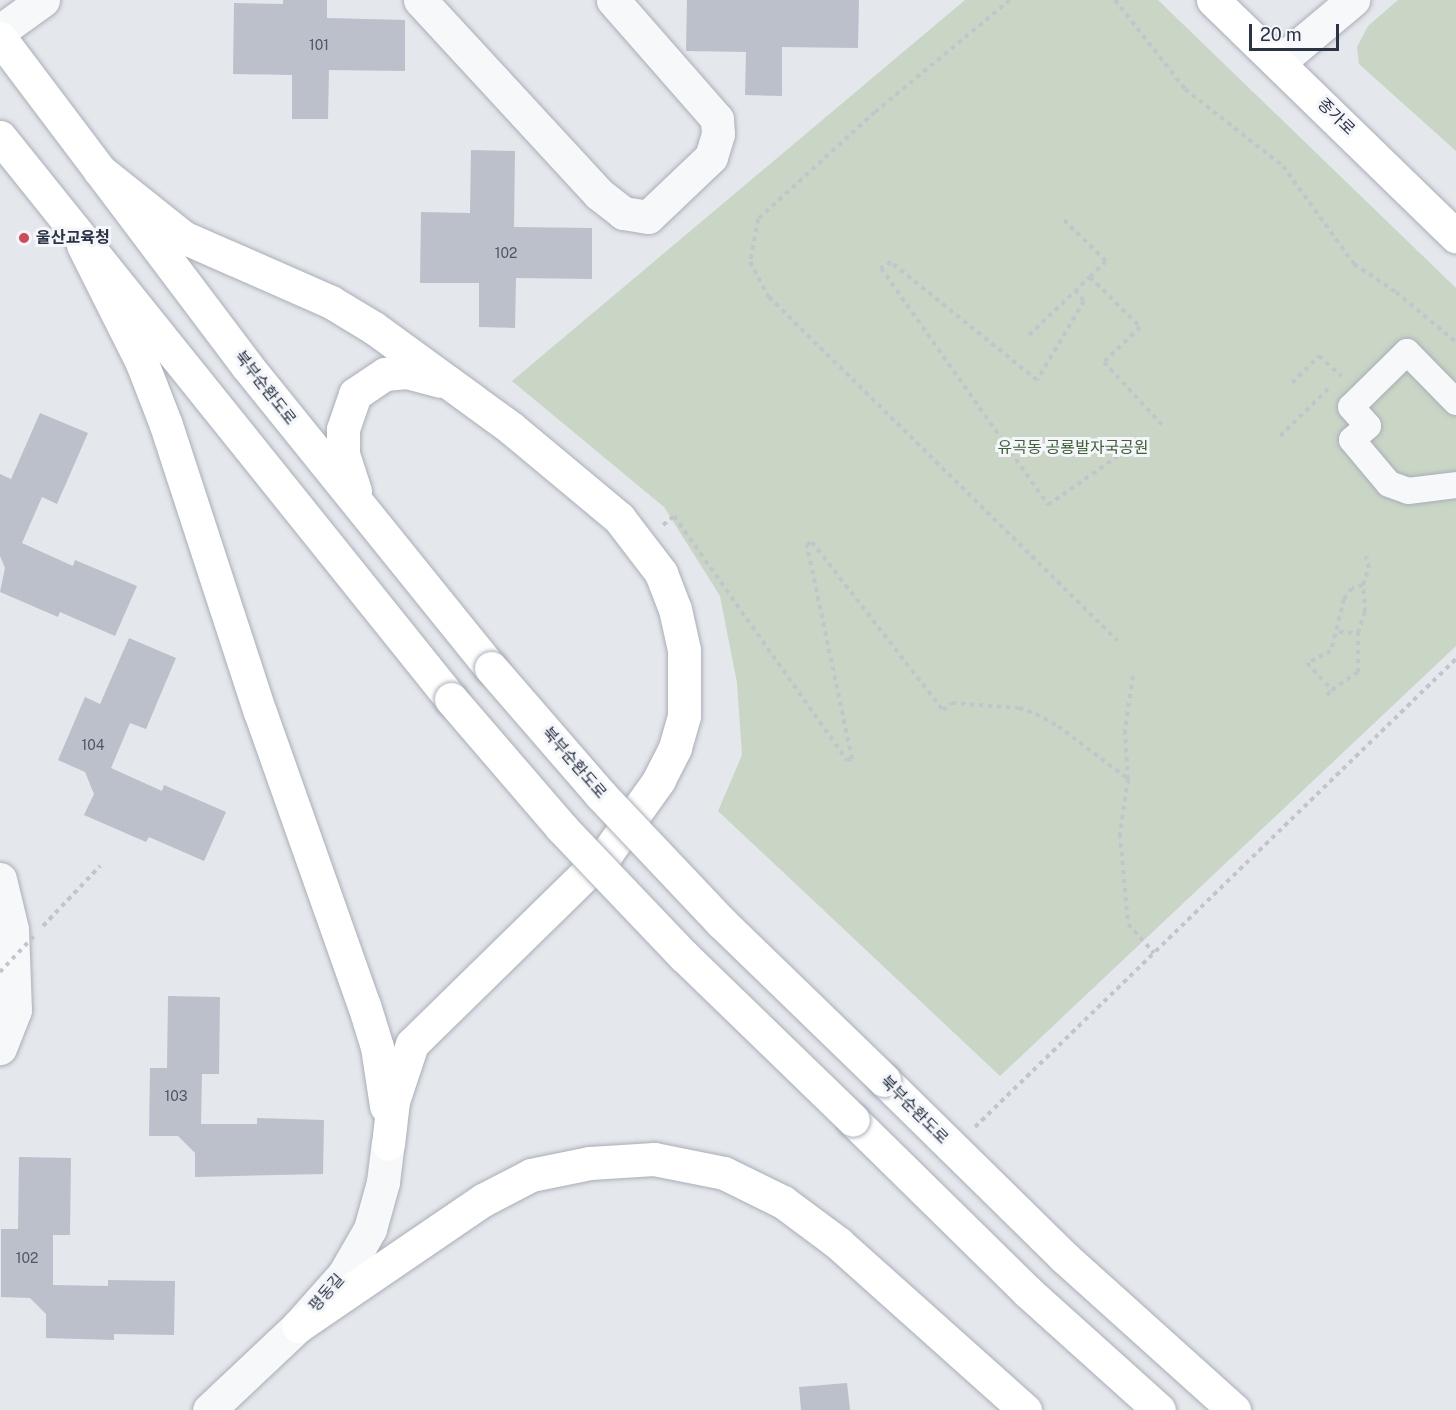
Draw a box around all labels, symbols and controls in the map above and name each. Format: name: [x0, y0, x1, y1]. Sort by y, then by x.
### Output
scale bar: [1252, 12, 1342, 50]
text: 20 m: [1260, 24, 1302, 45]
house number: 101: [309, 37, 329, 53]
street label: 종가로: [1313, 95, 1359, 139]
place label: 울산교육청: [36, 228, 110, 248]
marker: 울산교육청: [17, 231, 31, 245]
house number: 102: [495, 245, 517, 261]
street label: 북부순환도로: [230, 347, 300, 429]
park label: 유곡동 공룡발자국공원: [997, 438, 1149, 458]
street label: 북부순환도로: [538, 723, 610, 803]
house number: 104: [81, 737, 105, 753]
street label: 북부순환도로: [876, 1072, 952, 1148]
house number: 103: [165, 1088, 187, 1104]
house number: 102: [16, 1250, 38, 1266]
street label: 평동길: [305, 1270, 349, 1316]

